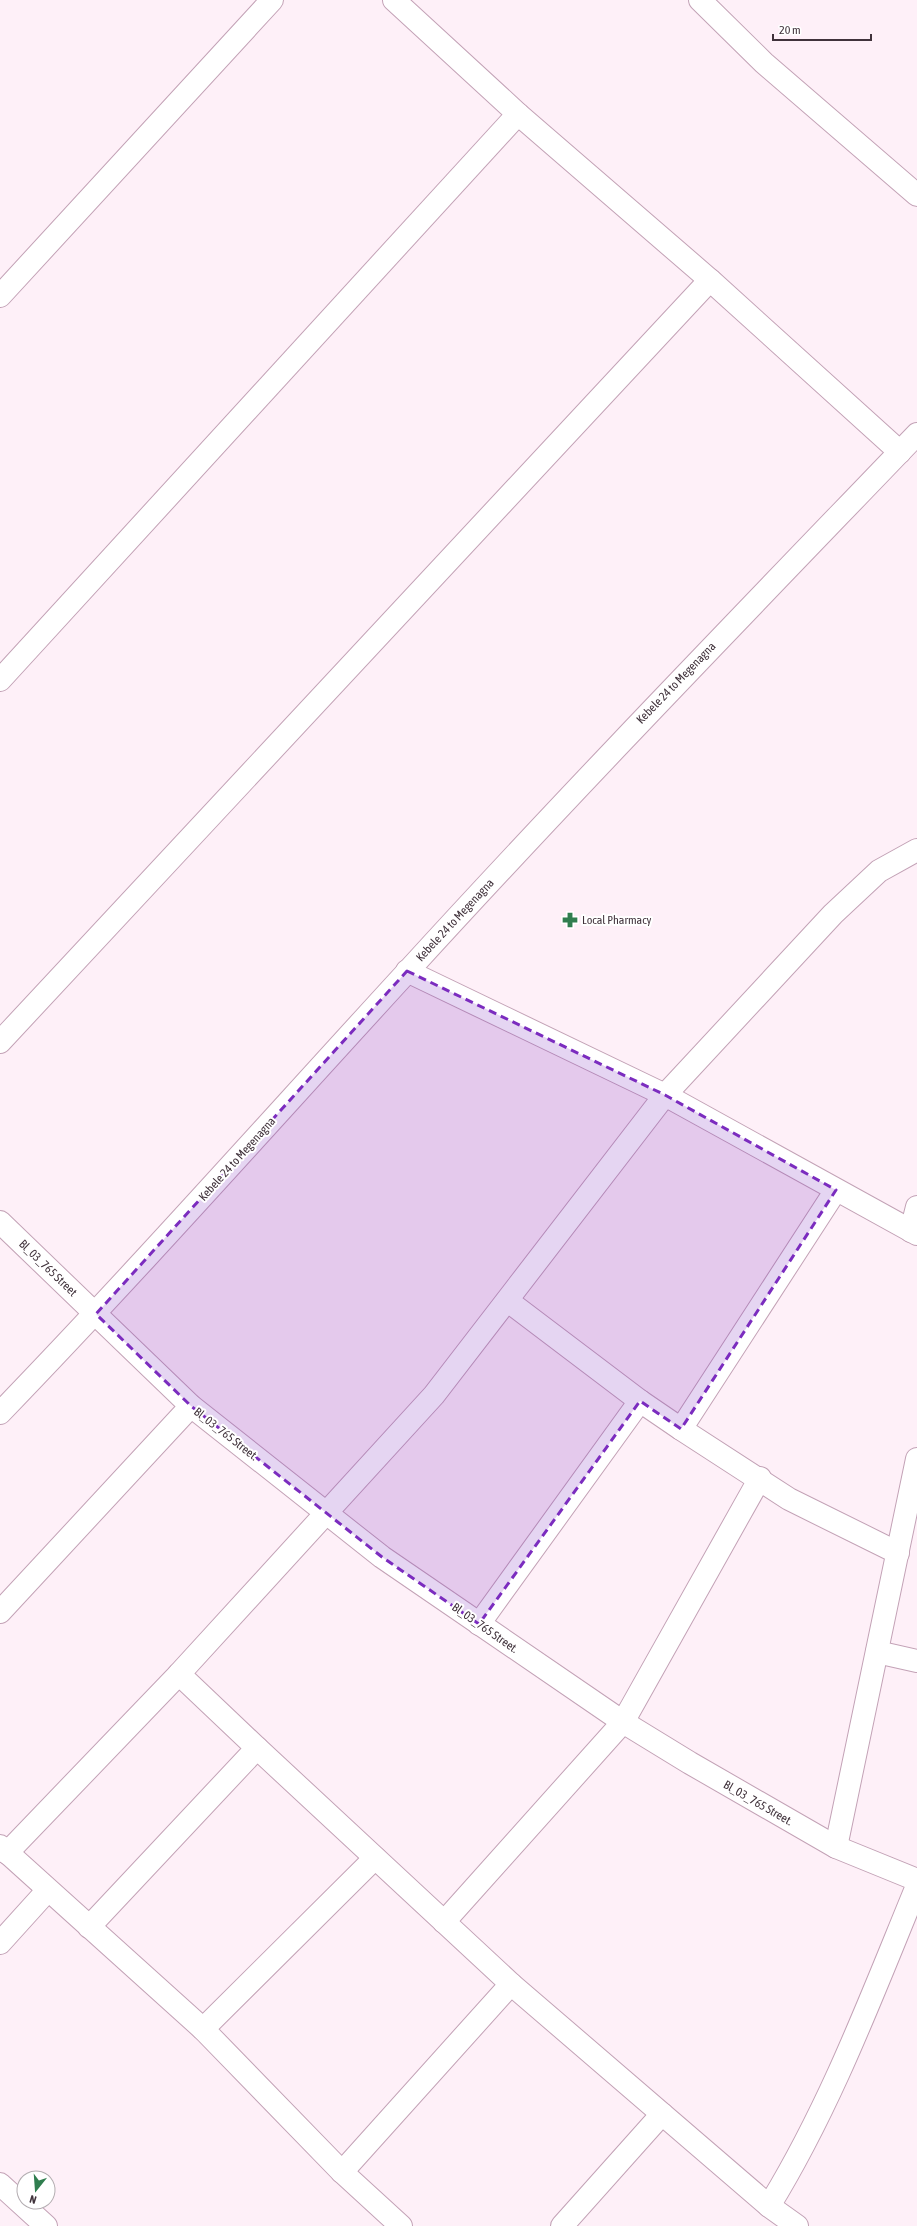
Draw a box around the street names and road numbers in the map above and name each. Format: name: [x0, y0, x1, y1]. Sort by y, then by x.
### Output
street label: Kebele 24 to Megenagna: [634, 639, 718, 727]
street label: Kebele 24 to Megenagna: [413, 876, 497, 964]
street label: Kebele 24 to Megenagna: [196, 1114, 278, 1204]
street label: Bl_03_765 Street: [16, 1237, 80, 1300]
street label: Bl_03_765 Street.: [191, 1405, 261, 1463]
street label: Bl_03_765 Street.: [449, 1600, 521, 1656]
street label: Bl_03_765 Street.: [721, 1778, 795, 1828]

